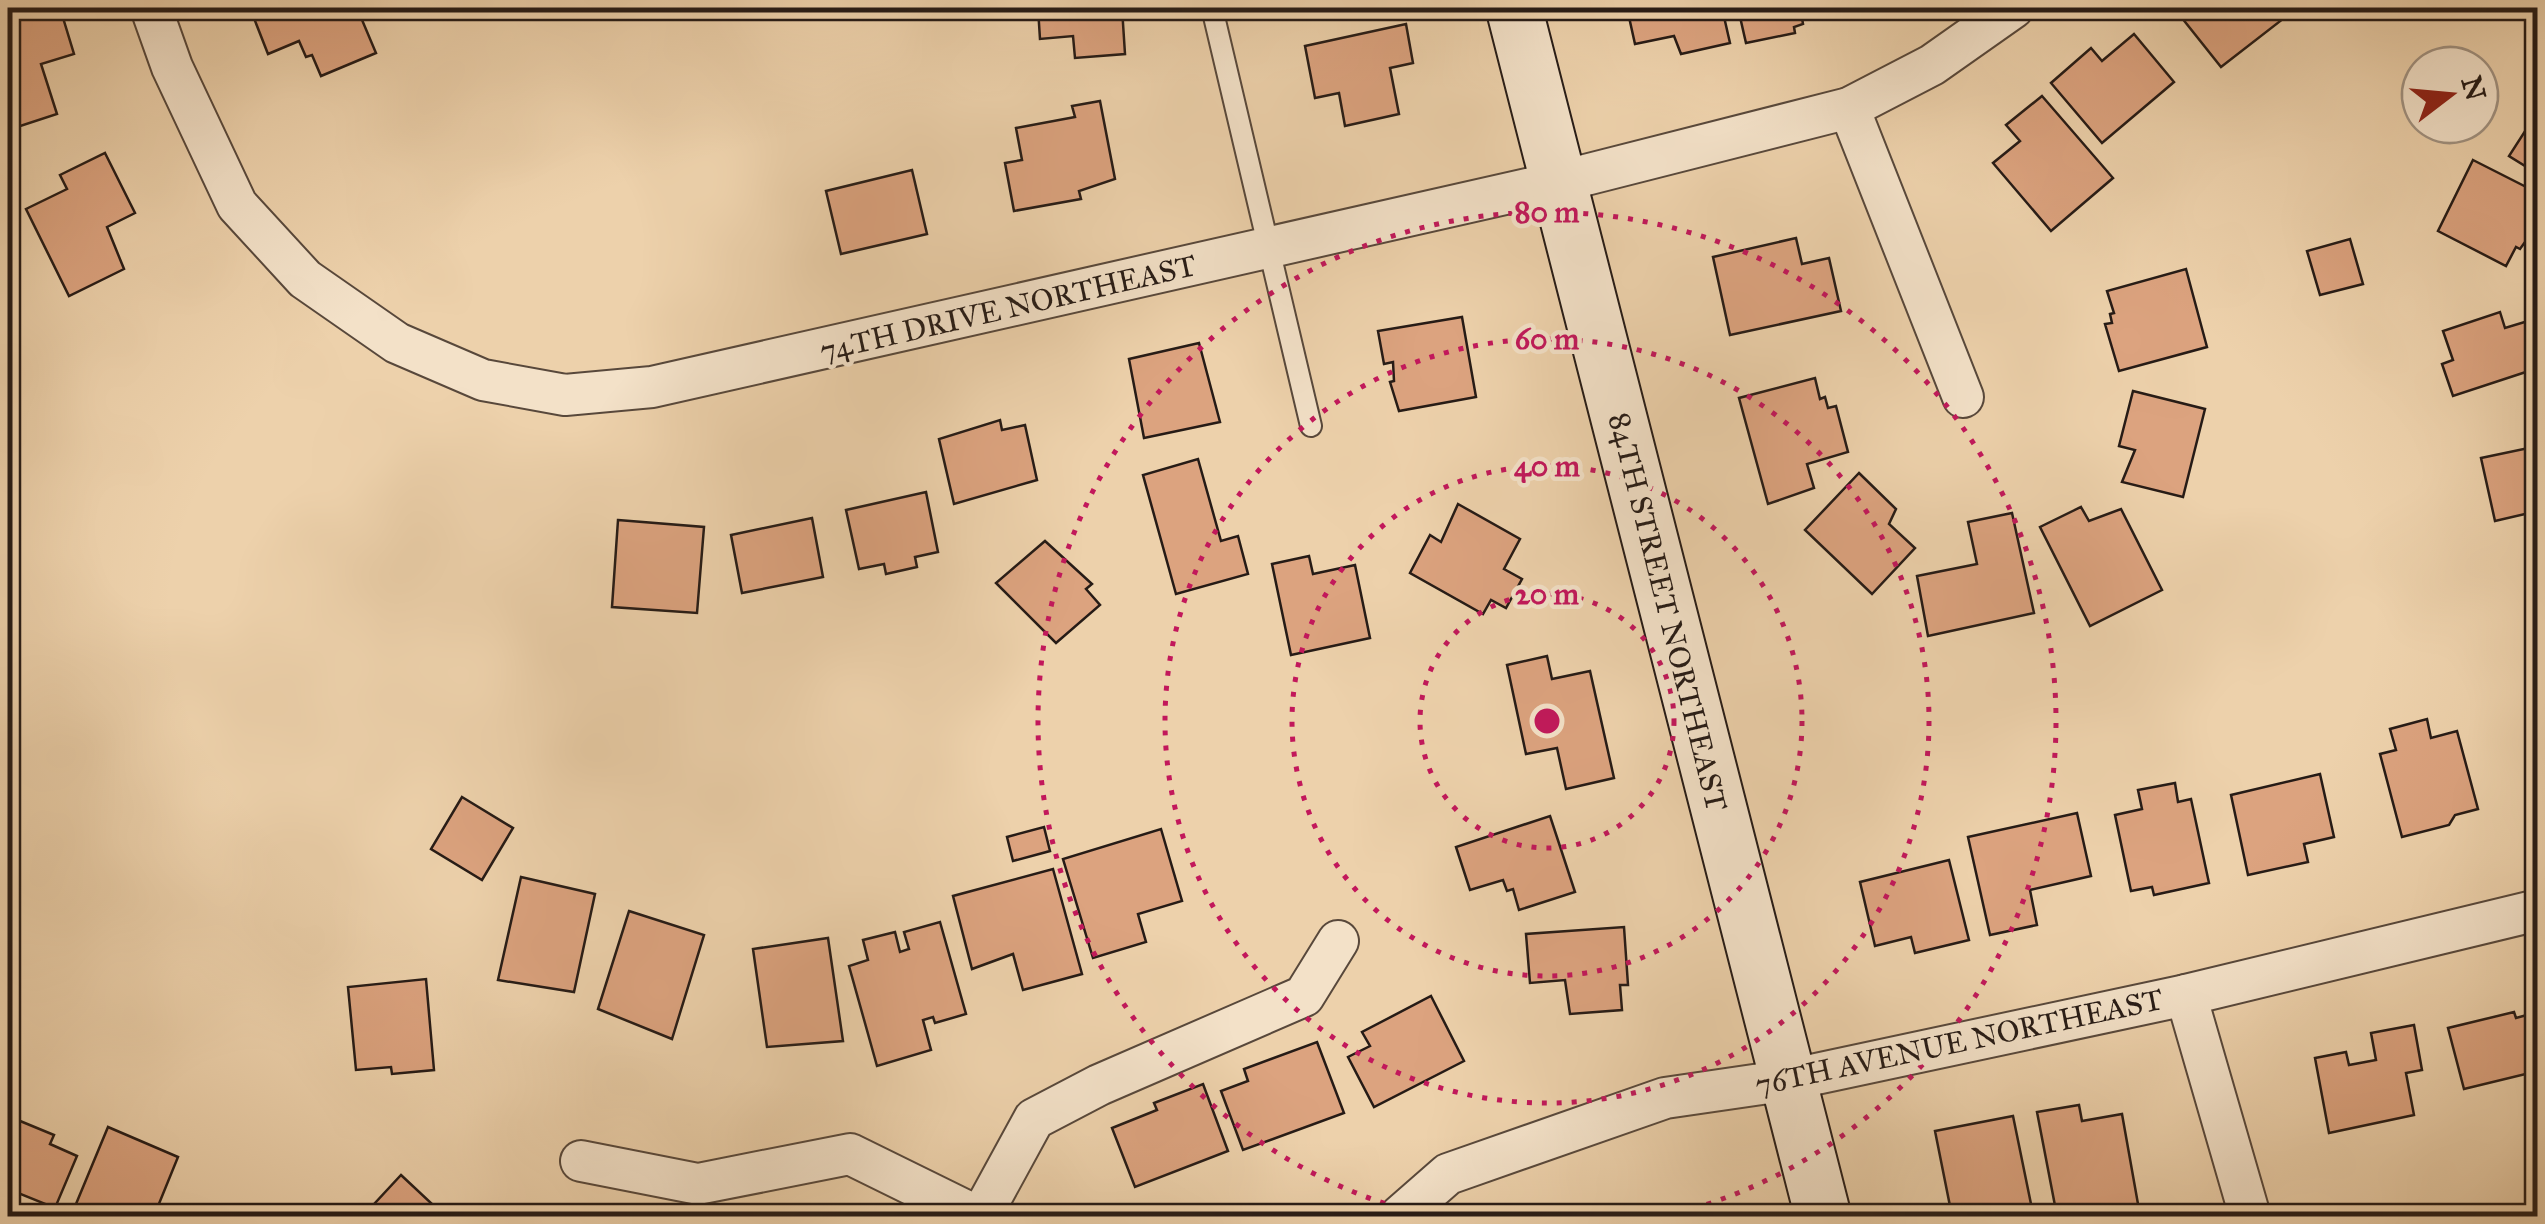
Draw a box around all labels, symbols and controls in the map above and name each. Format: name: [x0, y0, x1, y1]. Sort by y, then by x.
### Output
north arrow: [2400, 45, 2500, 145]
text: N: [2453, 72, 2494, 105]
text: 80 m: [1514, 194, 1580, 230]
street label: 74TH DRIVE NORTHEAST: [816, 247, 1200, 369]
text: 60 m: [1515, 321, 1580, 357]
street label: 84TH STREET NORTHEAST: [1601, 409, 1735, 815]
text: 40 m: [1514, 448, 1581, 484]
text: 20 m: [1515, 576, 1580, 612]
centre of rings: [1529, 703, 1565, 739]
street label: 76TH AVENUE NORTHEAST: [1752, 981, 2166, 1103]

